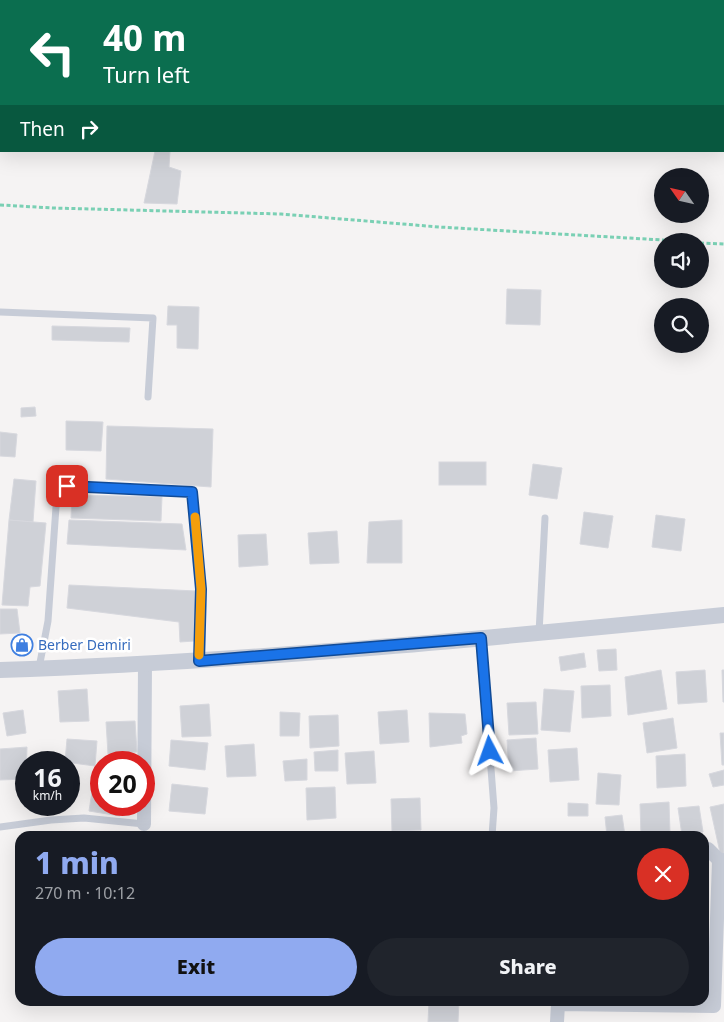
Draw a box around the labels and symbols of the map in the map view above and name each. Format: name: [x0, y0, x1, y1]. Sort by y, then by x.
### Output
north arrow: [654, 168, 709, 222]
pin: [46, 465, 88, 507]
shop icon: Berber Demiri: [10, 633, 34, 657]
place label: Berber Demiri: [38, 635, 131, 654]
position arrow: [463, 724, 515, 776]
speed limit sign: 20: [90, 751, 155, 816]

